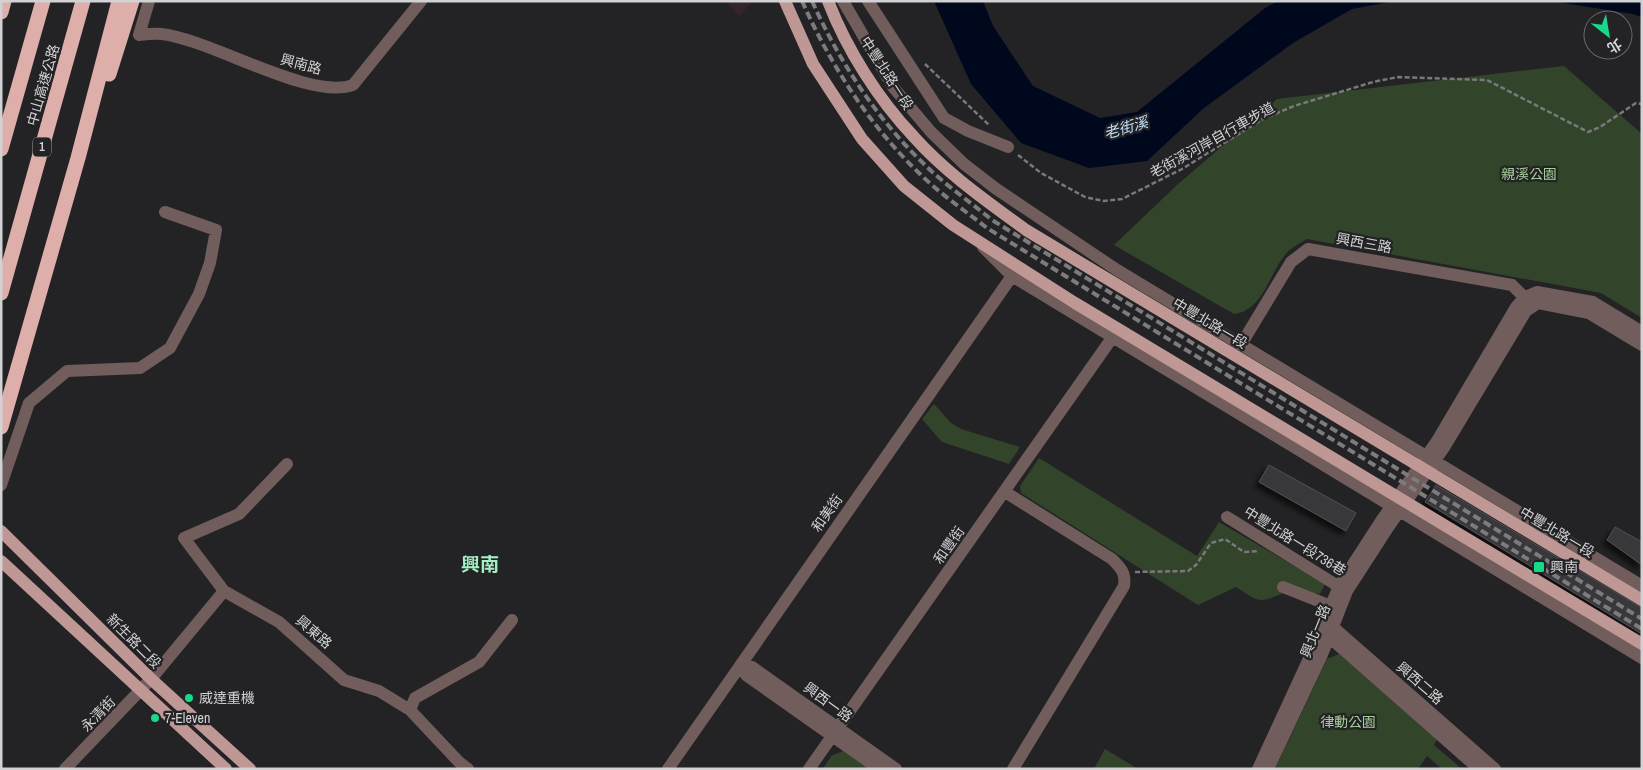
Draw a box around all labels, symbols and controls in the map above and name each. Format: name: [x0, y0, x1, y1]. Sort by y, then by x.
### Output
north arrow: [1583, 10, 1633, 60]
street label: 中豐北路一段: [857, 33, 917, 113]
text: 北: [1604, 35, 1625, 57]
street label: 中山高速公路: [23, 42, 63, 128]
street label: 興南路: [278, 50, 324, 78]
street label: 老街溪河岸自行車步道: [1146, 98, 1278, 182]
water label: 老街溪: [1101, 111, 1152, 144]
road number: 1: [33, 138, 51, 156]
park label: 親溪公園: [1501, 165, 1557, 183]
street label: 興西三路: [1335, 229, 1393, 257]
street label: 中豐北路一段: [1169, 294, 1251, 352]
street label: 和美街: [808, 491, 846, 535]
street label: 中豐北路一段736巷: [1241, 502, 1349, 580]
street label: 中豐北路一段: [1516, 503, 1598, 561]
street label: 和豐街: [930, 523, 968, 567]
district label: 興南: [461, 551, 499, 577]
place label: 興南: [1550, 558, 1578, 576]
marker: 興南: [1532, 560, 1546, 574]
street label: 興北一路: [1296, 602, 1334, 660]
street label: 新生路二段: [103, 610, 165, 672]
street label: 興東路: [292, 611, 336, 653]
street label: 興西二路: [1393, 658, 1447, 708]
street label: 興西一路: [800, 678, 856, 726]
place label: 威達重機: [199, 689, 255, 707]
marker: 威達重機: [183, 692, 195, 704]
street label: 永清街: [77, 693, 119, 735]
place label: 7-Eleven: [165, 709, 210, 727]
marker: 7-Eleven: [149, 712, 161, 724]
park label: 律動公園: [1320, 713, 1376, 731]

